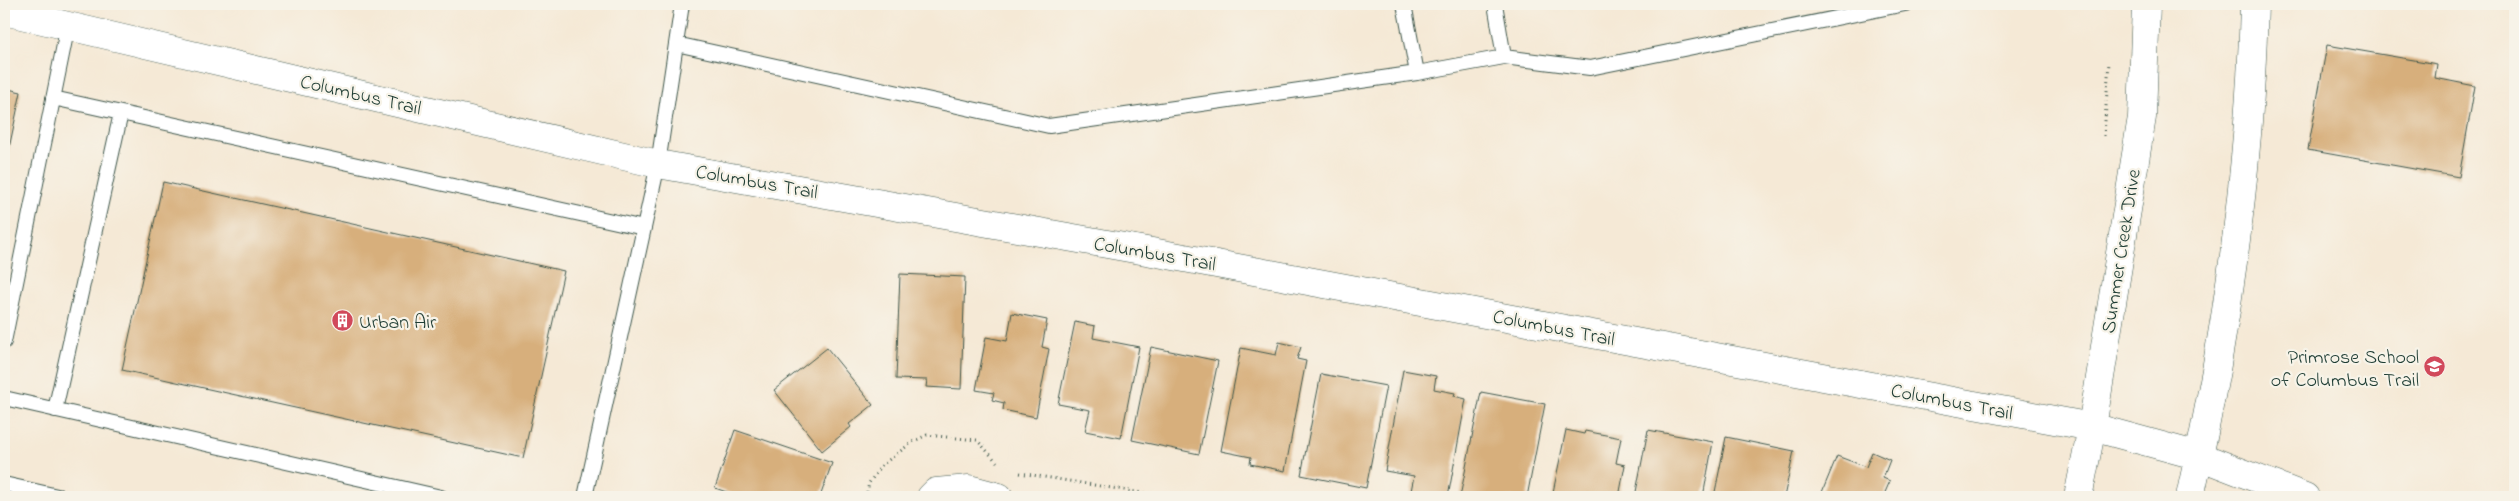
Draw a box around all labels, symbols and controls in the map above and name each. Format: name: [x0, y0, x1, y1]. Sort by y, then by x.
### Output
street label: Columbus Trail: [297, 68, 424, 124]
street label: Columbus Trail: [693, 158, 820, 208]
street label: Summer Creek Drive: [2095, 167, 2150, 336]
street label: Columbus Trail: [1091, 230, 1218, 280]
street label: Columbus Trail: [1490, 303, 1617, 355]
building icon: Urban Air: [331, 309, 355, 333]
place label: Urban Air: [359, 309, 437, 338]
place label: Primrose School of Columbus Trail: [2271, 344, 2419, 396]
school or university icon: Primrose School of Columbus Trail: [2423, 355, 2447, 379]
street label: Columbus Trail: [1888, 377, 2015, 429]

